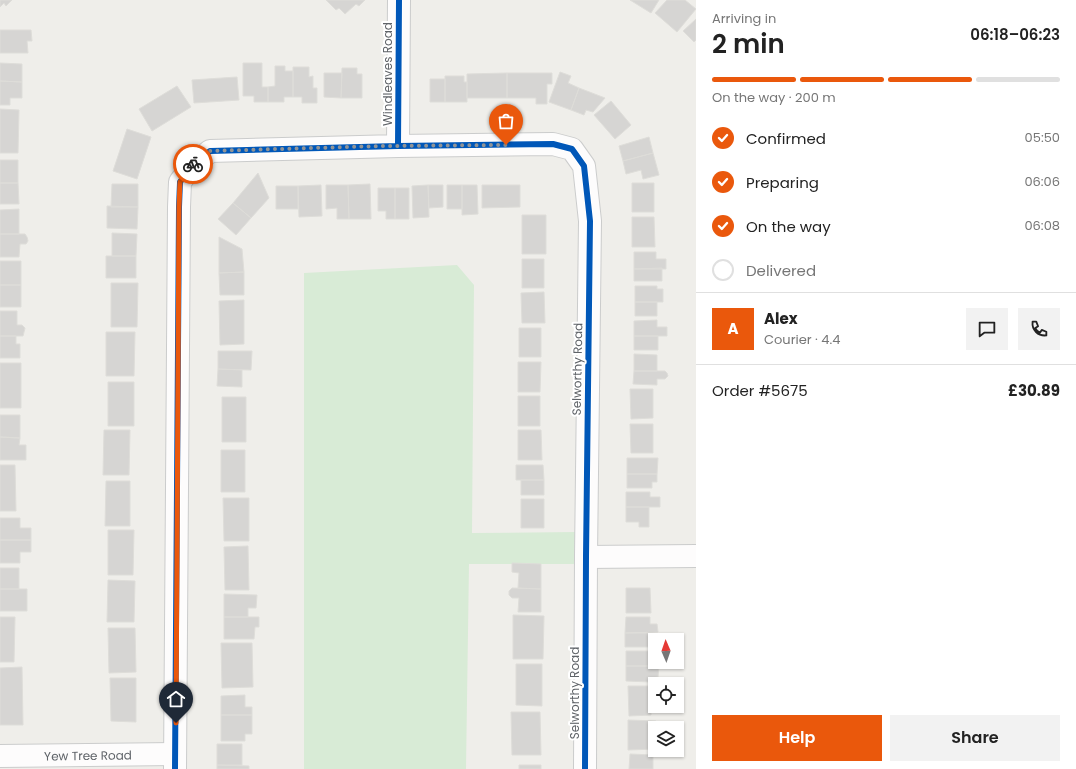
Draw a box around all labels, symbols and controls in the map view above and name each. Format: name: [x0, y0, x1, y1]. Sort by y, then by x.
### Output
text: Arriving in: [712, 9, 776, 28]
street label: Windleaves Road: [379, 22, 396, 126]
text: 06:18–06:23: [970, 24, 1060, 45]
text: 2 min: [712, 26, 785, 62]
text: On the way · 200 m: [712, 88, 836, 107]
pin: [489, 104, 523, 145]
icon: bag: [495, 110, 517, 132]
icon: check: [712, 127, 734, 149]
text: Confirmed: [746, 128, 826, 149]
text: 05:50: [1025, 128, 1060, 147]
courier: [173, 144, 213, 184]
icon: bike: [182, 153, 204, 175]
icon: check: [712, 171, 734, 193]
text: Preparing: [746, 172, 819, 193]
text: 06:06: [1024, 172, 1060, 191]
icon: check: [712, 215, 734, 237]
text: On the way: [746, 216, 831, 237]
text: 06:08: [1024, 216, 1060, 235]
text: Delivered: [746, 260, 816, 281]
text: Alex: [764, 308, 798, 329]
button: chat: [966, 308, 1008, 350]
button: phone: [1018, 308, 1060, 350]
text: A: [727, 318, 739, 339]
street label: Selworthy Road: [568, 323, 586, 415]
text: Courier · 4.4: [764, 330, 840, 349]
text: Order #5675: [712, 380, 808, 401]
text: £30.89: [1008, 380, 1060, 401]
north arrow: [648, 633, 684, 669]
map controls: [648, 633, 684, 757]
street label: Selworthy Road: [566, 647, 583, 739]
button: locate: [648, 677, 684, 713]
pin: [159, 682, 193, 723]
icon: home: [165, 688, 187, 710]
button: Help: [712, 715, 882, 761]
button: Share: [890, 715, 1060, 761]
button: layers: [648, 721, 684, 757]
street label: Yew Tree Road: [44, 746, 132, 764]

